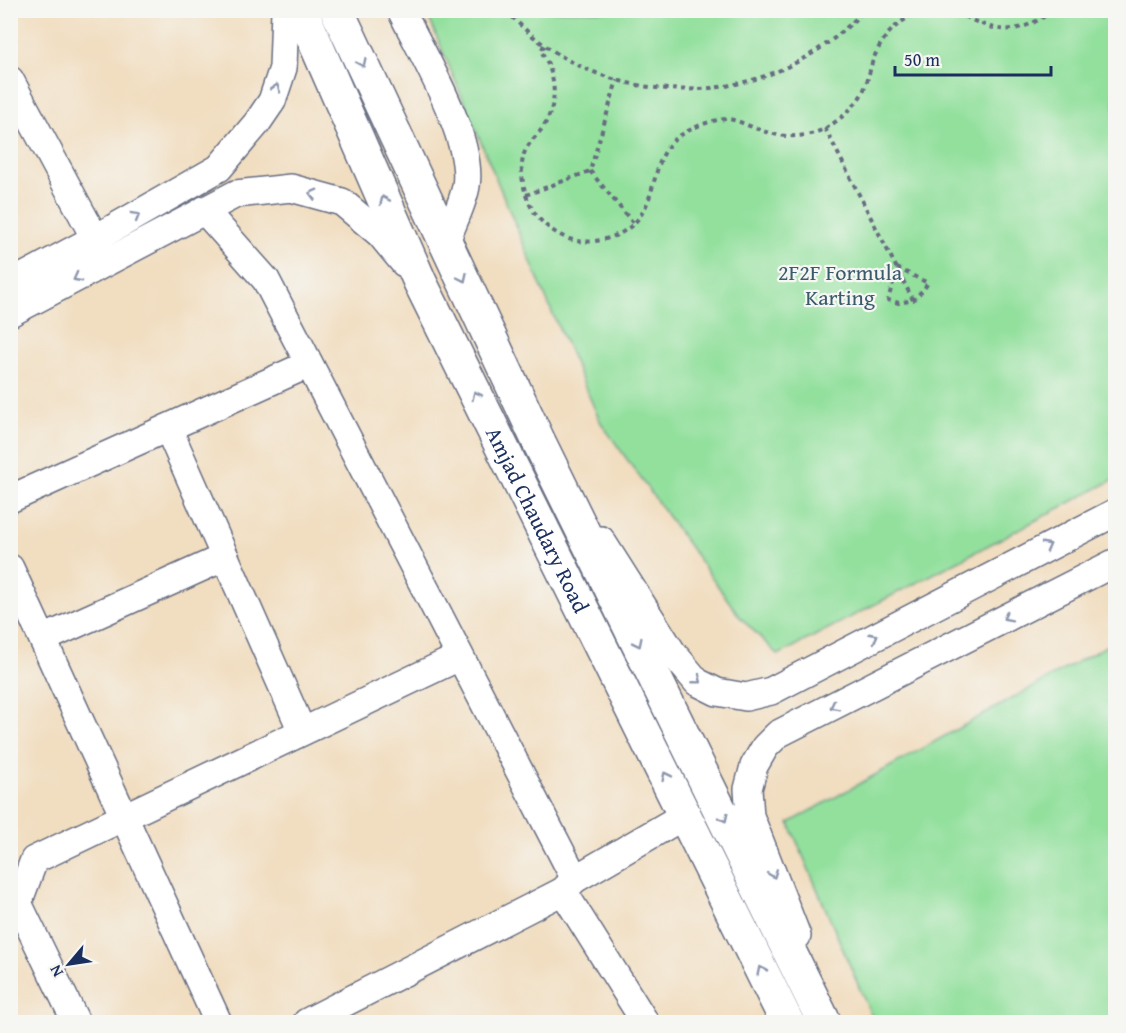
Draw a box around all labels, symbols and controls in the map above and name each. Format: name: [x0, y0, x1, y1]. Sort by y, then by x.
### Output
scale bar: [895, 39, 1051, 77]
text: 50 m: [904, 46, 940, 73]
one-way arrow: [355, 57, 367, 68]
one-way arrow: [269, 83, 281, 94]
one-way arrow: [308, 189, 319, 201]
one-way arrow: [379, 195, 391, 206]
one-way arrow: [130, 211, 140, 223]
park label: 2F2F Formula Karting: [778, 256, 903, 313]
one-way arrow: [73, 271, 83, 282]
one-way arrow: [455, 272, 467, 283]
one-way arrow: [472, 390, 484, 401]
street label: Amjad Chaudary Road: [478, 421, 598, 618]
one-way arrow: [1041, 542, 1052, 553]
one-way arrow: [1003, 610, 1014, 622]
one-way arrow: [868, 632, 879, 644]
one-way arrow: [631, 637, 642, 648]
one-way arrow: [691, 673, 702, 684]
one-way arrow: [829, 699, 840, 710]
one-way arrow: [662, 772, 673, 783]
one-way arrow: [716, 812, 728, 823]
one-way arrow: [766, 868, 778, 879]
north arrow: [39, 934, 99, 994]
text: N: [43, 961, 69, 982]
one-way arrow: [757, 965, 769, 976]

